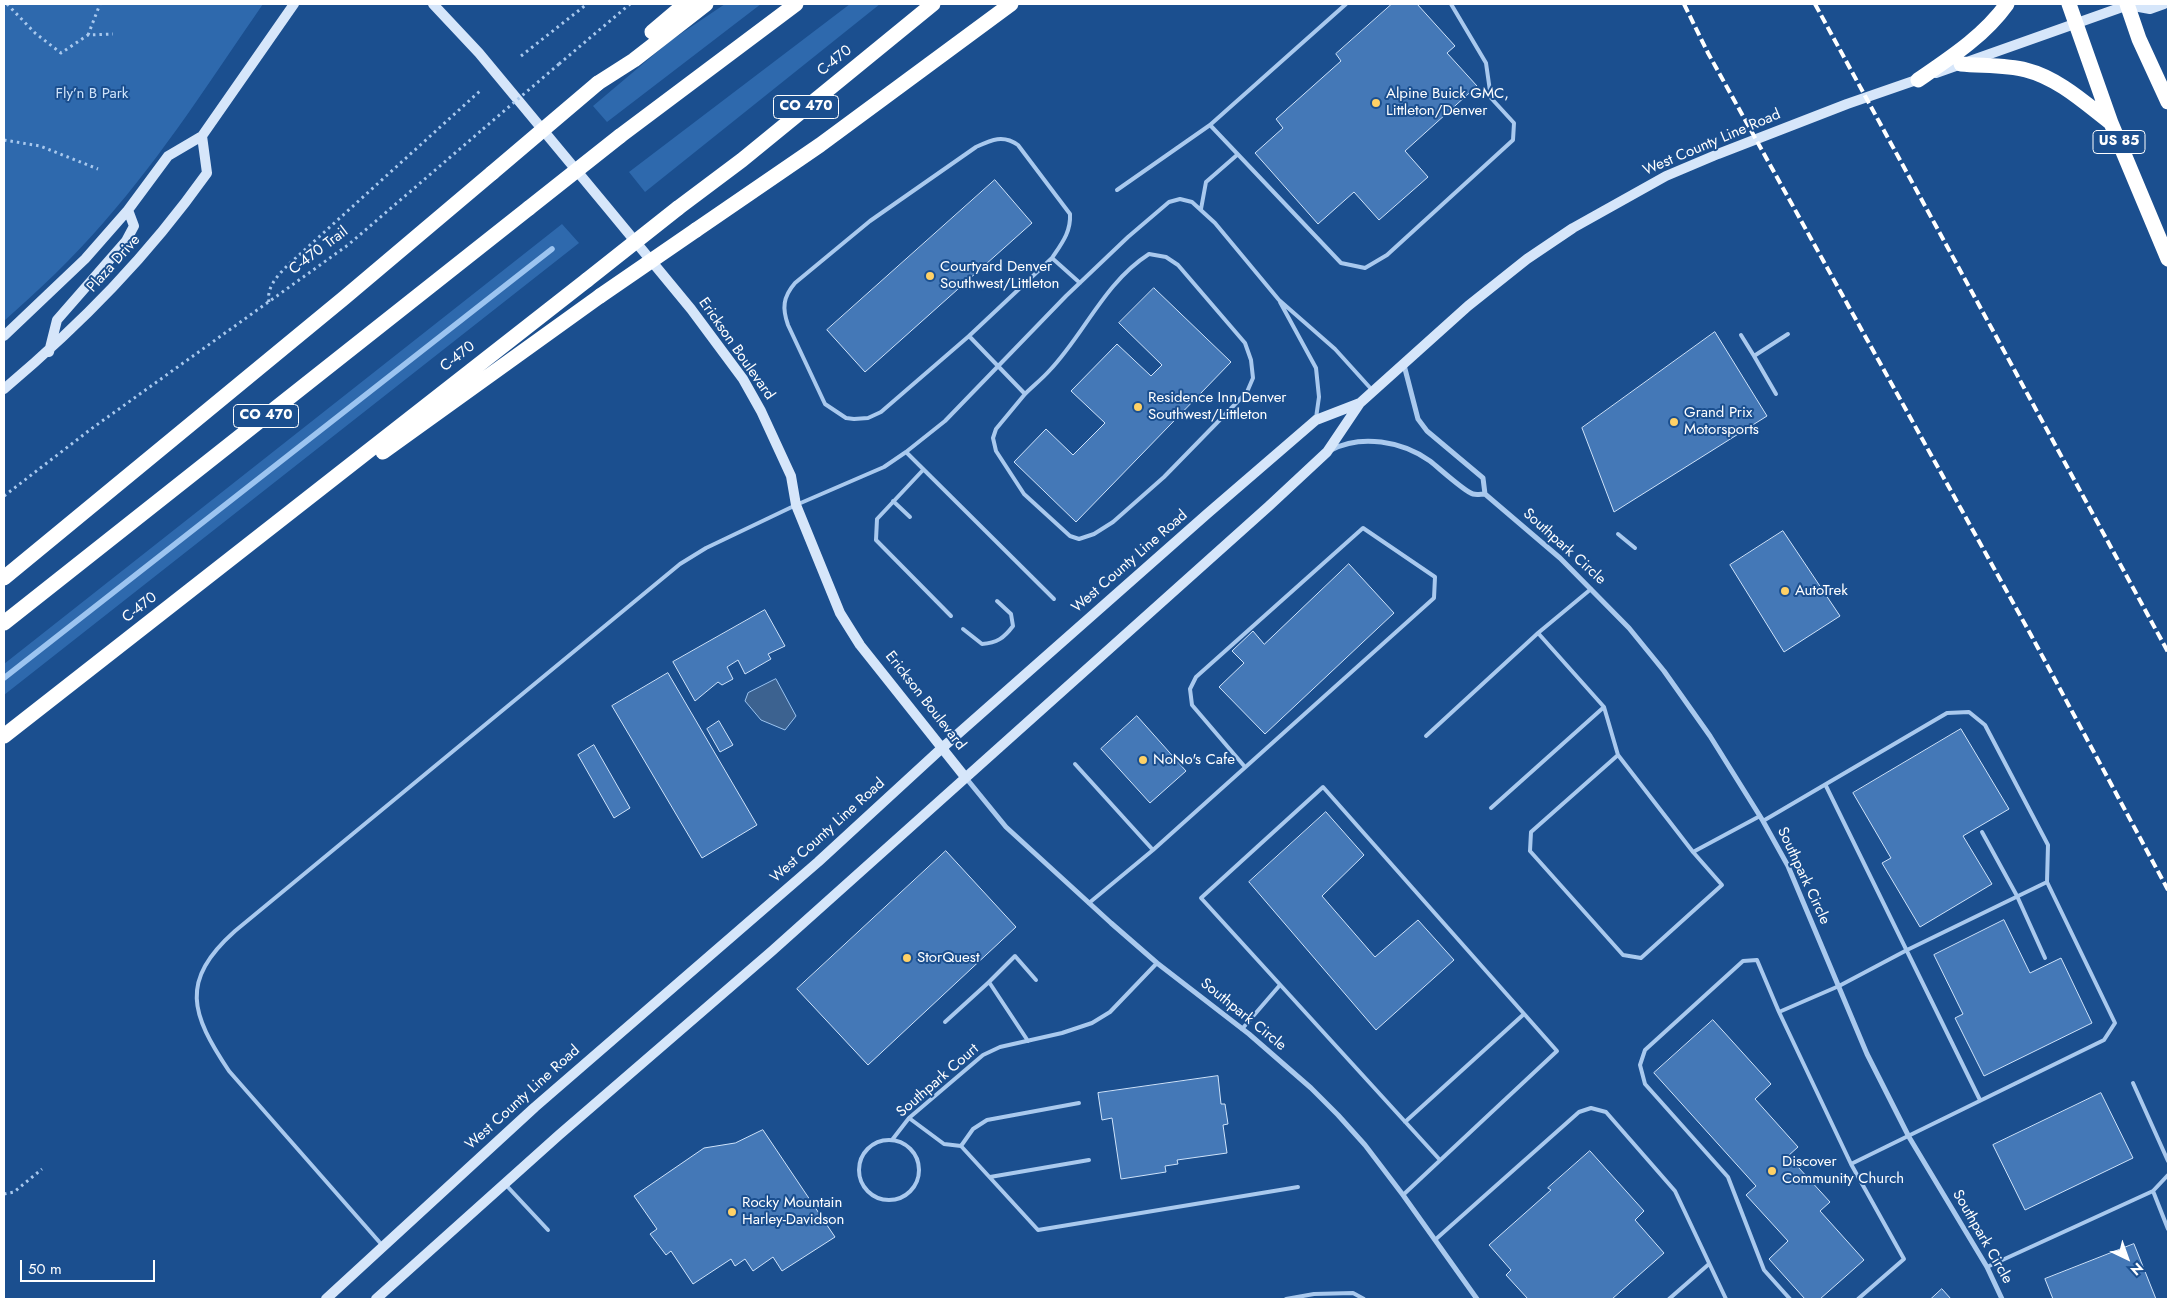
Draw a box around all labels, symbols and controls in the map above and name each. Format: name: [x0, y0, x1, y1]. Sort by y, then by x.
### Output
street label: C-470: [814, 42, 856, 80]
park label: Fly’n B Park: [56, 85, 128, 103]
place label: Alpine Buick GMC, Littleton/Denver: [1386, 85, 1509, 120]
road number: CO 470: [774, 95, 838, 118]
marker: Alpine Buick GMC, Littleton/Denver: [1370, 97, 1382, 109]
street label: West County Line Road: [1641, 106, 1783, 180]
road number: US 85: [2093, 130, 2145, 154]
street label: C-470 Trail: [286, 223, 352, 279]
street label: Plaza Drive: [84, 232, 144, 296]
place label: Courtyard Denver Southwest/Littleton: [940, 258, 1059, 293]
marker: Courtyard Denver Southwest/Littleton: [924, 270, 936, 282]
street label: Erickson Boulevard: [694, 294, 778, 404]
street label: C-470: [437, 338, 479, 376]
place label: Residence Inn Denver Southwest/Littleton: [1148, 389, 1287, 424]
marker: Residence Inn Denver Southwest/Littleton: [1132, 401, 1144, 413]
road number: CO 470: [234, 404, 298, 428]
place label: Grand Prix Motorsports: [1684, 404, 1759, 439]
marker: Grand Prix Motorsports: [1668, 416, 1680, 428]
street label: Southpark Circle: [1519, 505, 1609, 589]
street label: West County Line Road: [1068, 507, 1192, 617]
place label: AutoTrek: [1795, 582, 1848, 600]
marker: AutoTrek: [1779, 585, 1791, 597]
street label: C-470: [119, 589, 161, 627]
street label: Erickson Boulevard: [881, 648, 969, 754]
place label: NoNo's Cafe: [1153, 751, 1235, 769]
marker: NoNo's Cafe: [1137, 754, 1149, 766]
street label: West County Line Road: [767, 775, 889, 887]
street label: Southpark Circle: [1773, 825, 1833, 927]
place label: StorQuest: [917, 949, 979, 967]
marker: StorQuest: [901, 952, 913, 964]
street label: Southpark Circle: [1196, 975, 1290, 1055]
street label: Southpark Court: [893, 1040, 983, 1122]
street label: West County Line Road: [462, 1042, 584, 1154]
place label: Discover Community Church: [1782, 1153, 1904, 1188]
marker: Discover Community Church: [1766, 1165, 1778, 1177]
street label: Southpark Circle: [1948, 1187, 2016, 1287]
place label: Rocky Mountain Harley-Davidson: [742, 1194, 844, 1229]
marker: Rocky Mountain Harley-Davidson: [726, 1206, 738, 1218]
north arrow: [2102, 1233, 2152, 1283]
scale bar: [22, 1250, 158, 1282]
text: 50 m: [28, 1258, 62, 1280]
text: N: [2126, 1258, 2148, 1280]

